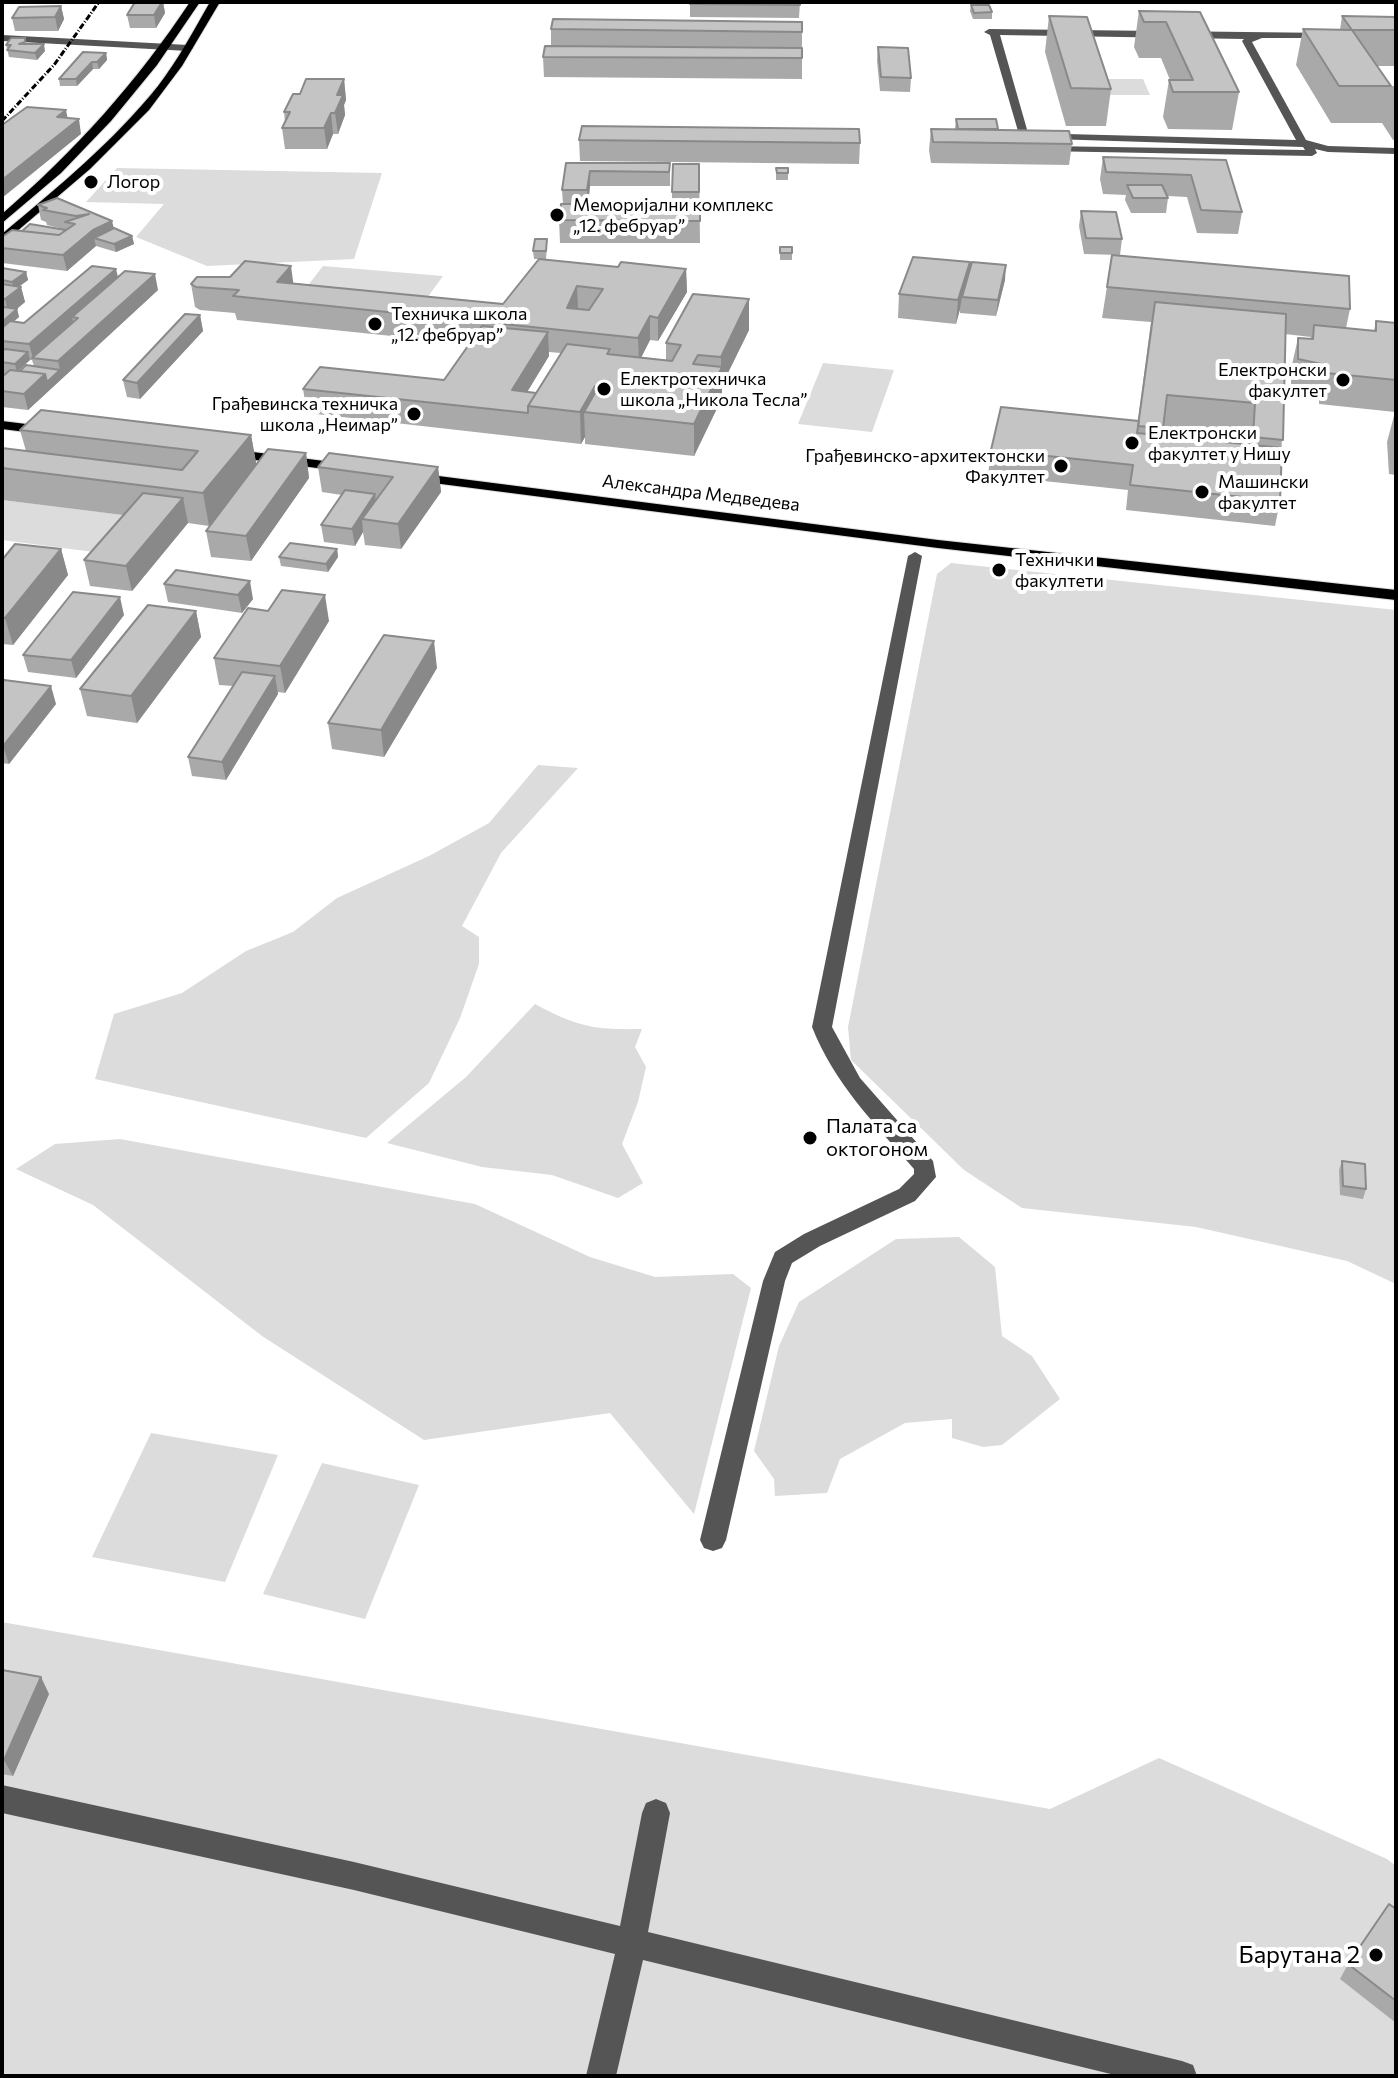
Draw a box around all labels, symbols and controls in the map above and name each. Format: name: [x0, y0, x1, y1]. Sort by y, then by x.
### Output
place label: Логор: [107, 171, 160, 193]
marker: Логор: [82, 173, 100, 191]
place label: Меморијални комплекс „12. фебруар”: [573, 194, 773, 236]
marker: Меморијални комплекс „12. фебруар”: [548, 206, 566, 224]
place label: Техничка школа „12. фебруар”: [391, 303, 527, 346]
marker: Техничка школа „12. фебруар”: [366, 315, 384, 333]
place label: Електронски факултет: [1218, 359, 1327, 402]
place label: Електротехничка школа „Никола Тесла”: [620, 368, 808, 410]
marker: Електронски факултет: [1334, 371, 1352, 389]
marker: Електротехничка школа „Никола Тесла”: [595, 380, 613, 398]
place label: Грађевинска техничка школа „Неимар”: [212, 393, 398, 436]
marker: Грађевинска техничка школа „Неимар”: [405, 405, 423, 423]
place label: Електронски факултет у Нишу: [1148, 422, 1291, 464]
marker: Електронски факултет у Нишу: [1123, 434, 1141, 452]
place label: Грађевинско-архитектонски Факултет: [805, 445, 1045, 488]
marker: Грађевинско-архитектонски Факултет: [1052, 457, 1070, 475]
street label: Александра Медведева: [601, 470, 801, 516]
place label: Машински факултет: [1218, 471, 1309, 514]
marker: Машински факултет: [1193, 483, 1211, 501]
place label: Технички факултети: [1015, 549, 1104, 592]
marker: Технички факултети: [990, 561, 1008, 579]
place label: Палата са октогоном: [826, 1114, 928, 1161]
marker: Палата са октогоном: [801, 1129, 819, 1147]
place label: Барутана 2: [1239, 1941, 1360, 1969]
marker: Барутана 2: [1367, 1946, 1385, 1964]

